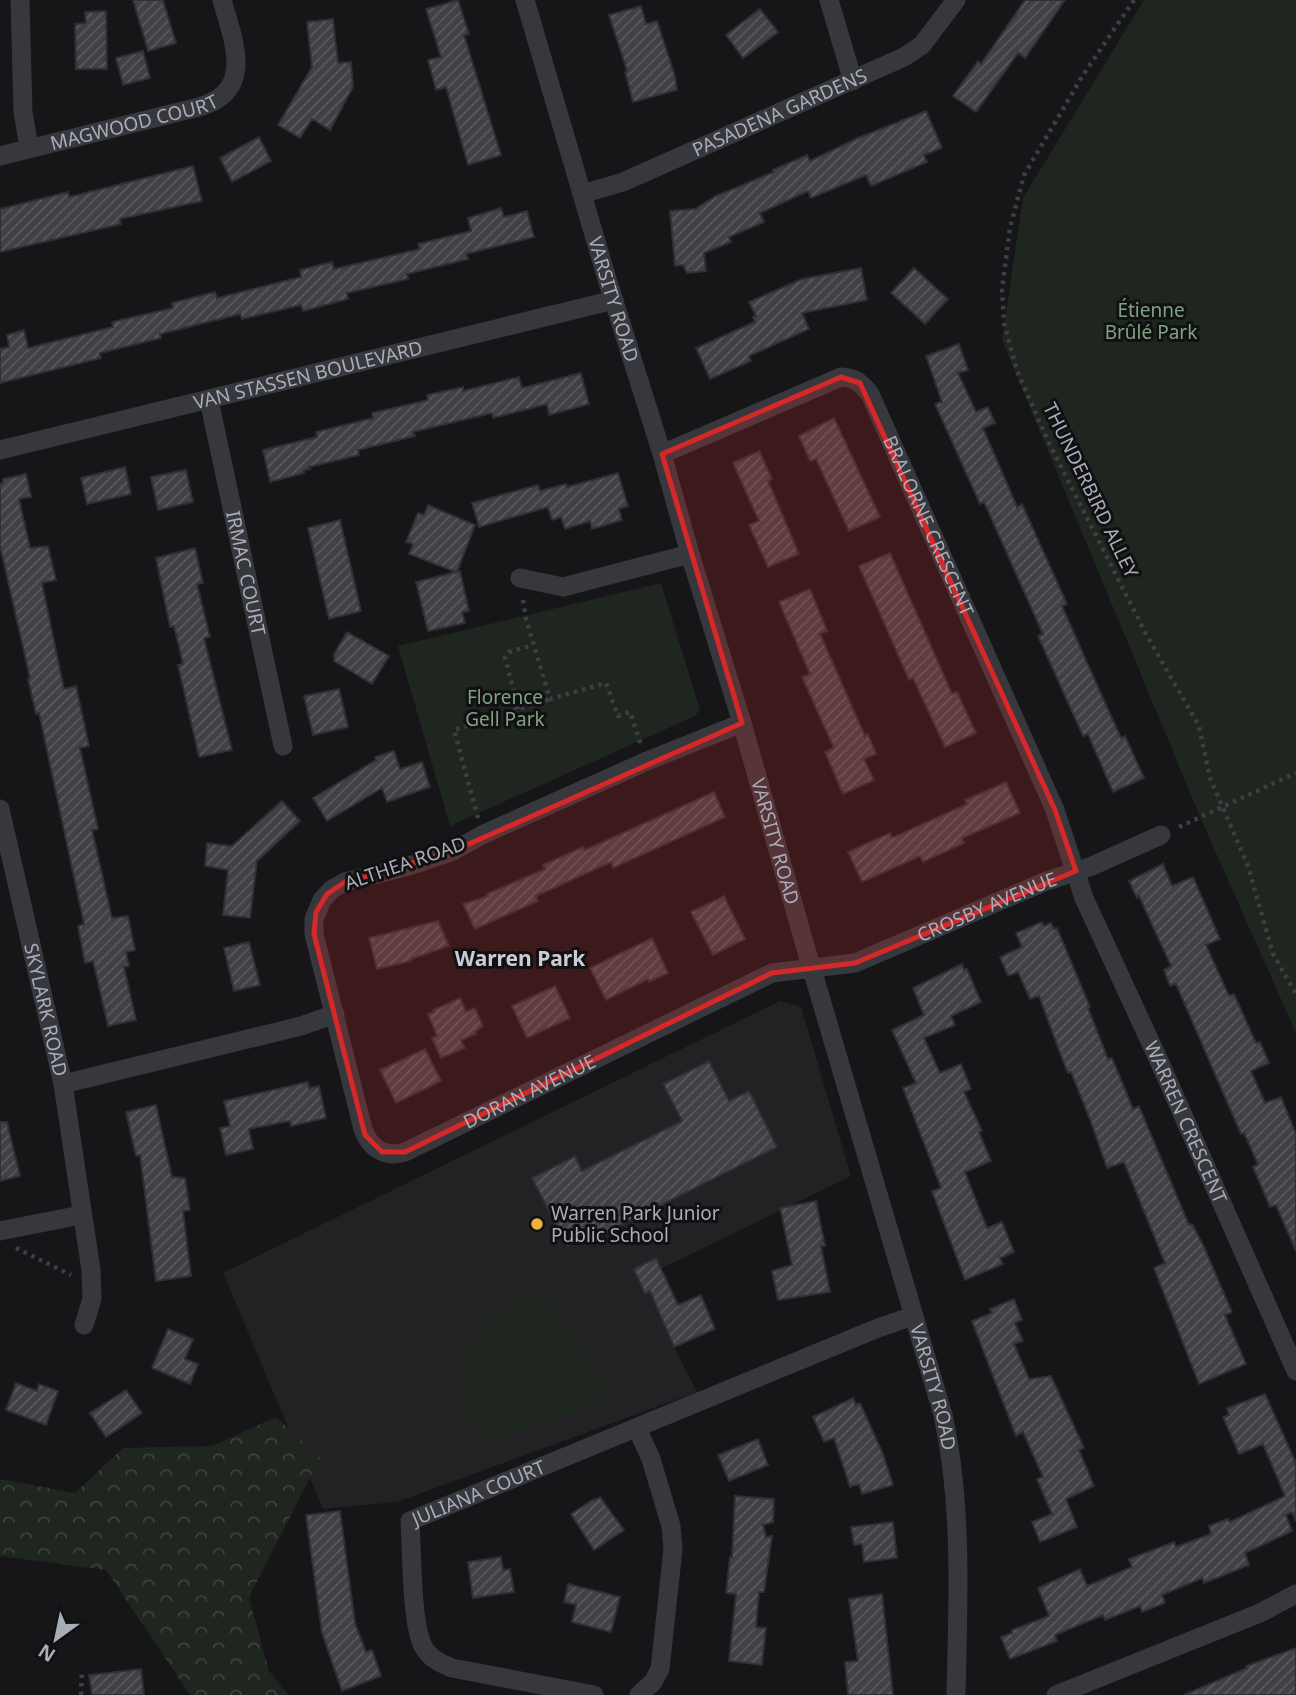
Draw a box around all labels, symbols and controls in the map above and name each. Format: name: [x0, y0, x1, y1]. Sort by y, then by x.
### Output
street label: PASADENA GARDENS: [688, 62, 871, 163]
street label: MAGWOOD COURT: [48, 88, 223, 156]
street label: VARSITY ROAD: [582, 233, 645, 365]
park label: Étienne Brûlé Park: [1105, 297, 1197, 345]
street label: VAN STASSEN BOULEVARD: [191, 334, 425, 415]
street label: THUNDERBIRD ALLEY: [1037, 398, 1145, 582]
street label: BRALORNE CRESCENT: [877, 431, 980, 620]
street label: IRMAC COURT: [220, 508, 272, 638]
park label: Florence Gell Park: [465, 684, 545, 732]
street label: VARSITY ROAD: [745, 775, 806, 908]
street label: ALTHEA ROAD: [341, 830, 469, 896]
street label: CROSBY AVENUE: [913, 866, 1060, 948]
street label: SKYLARK ROAD: [18, 941, 74, 1079]
district label: Warren Park: [455, 944, 586, 972]
street label: WARREN CRESCENT: [1139, 1037, 1234, 1208]
street label: DORAN AVENUE: [459, 1048, 600, 1135]
place label: Warren Park Junior Public School: [551, 1200, 720, 1248]
marker: Warren Park Junior Public School: [529, 1216, 545, 1232]
street label: VARSITY ROAD: [904, 1321, 962, 1452]
street label: JULIANA COURT: [406, 1454, 549, 1533]
north arrow: [21, 1604, 91, 1674]
text: N: [33, 1638, 60, 1668]

